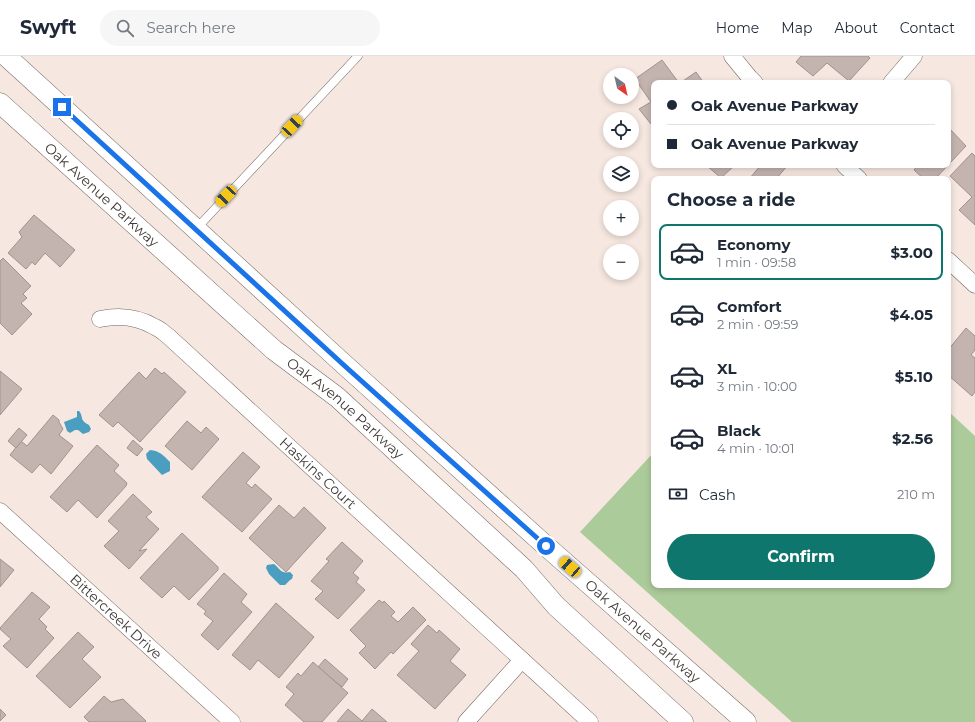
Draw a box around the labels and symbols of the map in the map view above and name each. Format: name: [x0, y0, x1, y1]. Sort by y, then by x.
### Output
north arrow: [603, 68, 639, 104]
route end: [53, 98, 71, 116]
car: [279, 113, 305, 139]
street label: Oak Avenue Parkway: [41, 139, 163, 251]
car: [213, 183, 239, 209]
street label: Oak Avenue Parkway: [283, 354, 408, 463]
street label: Haskins Court: [276, 434, 360, 513]
route start: [537, 537, 555, 555]
car: [557, 555, 583, 579]
street label: Bittercreek Drive: [66, 570, 166, 663]
street label: Oak Avenue Parkway: [581, 575, 704, 687]

